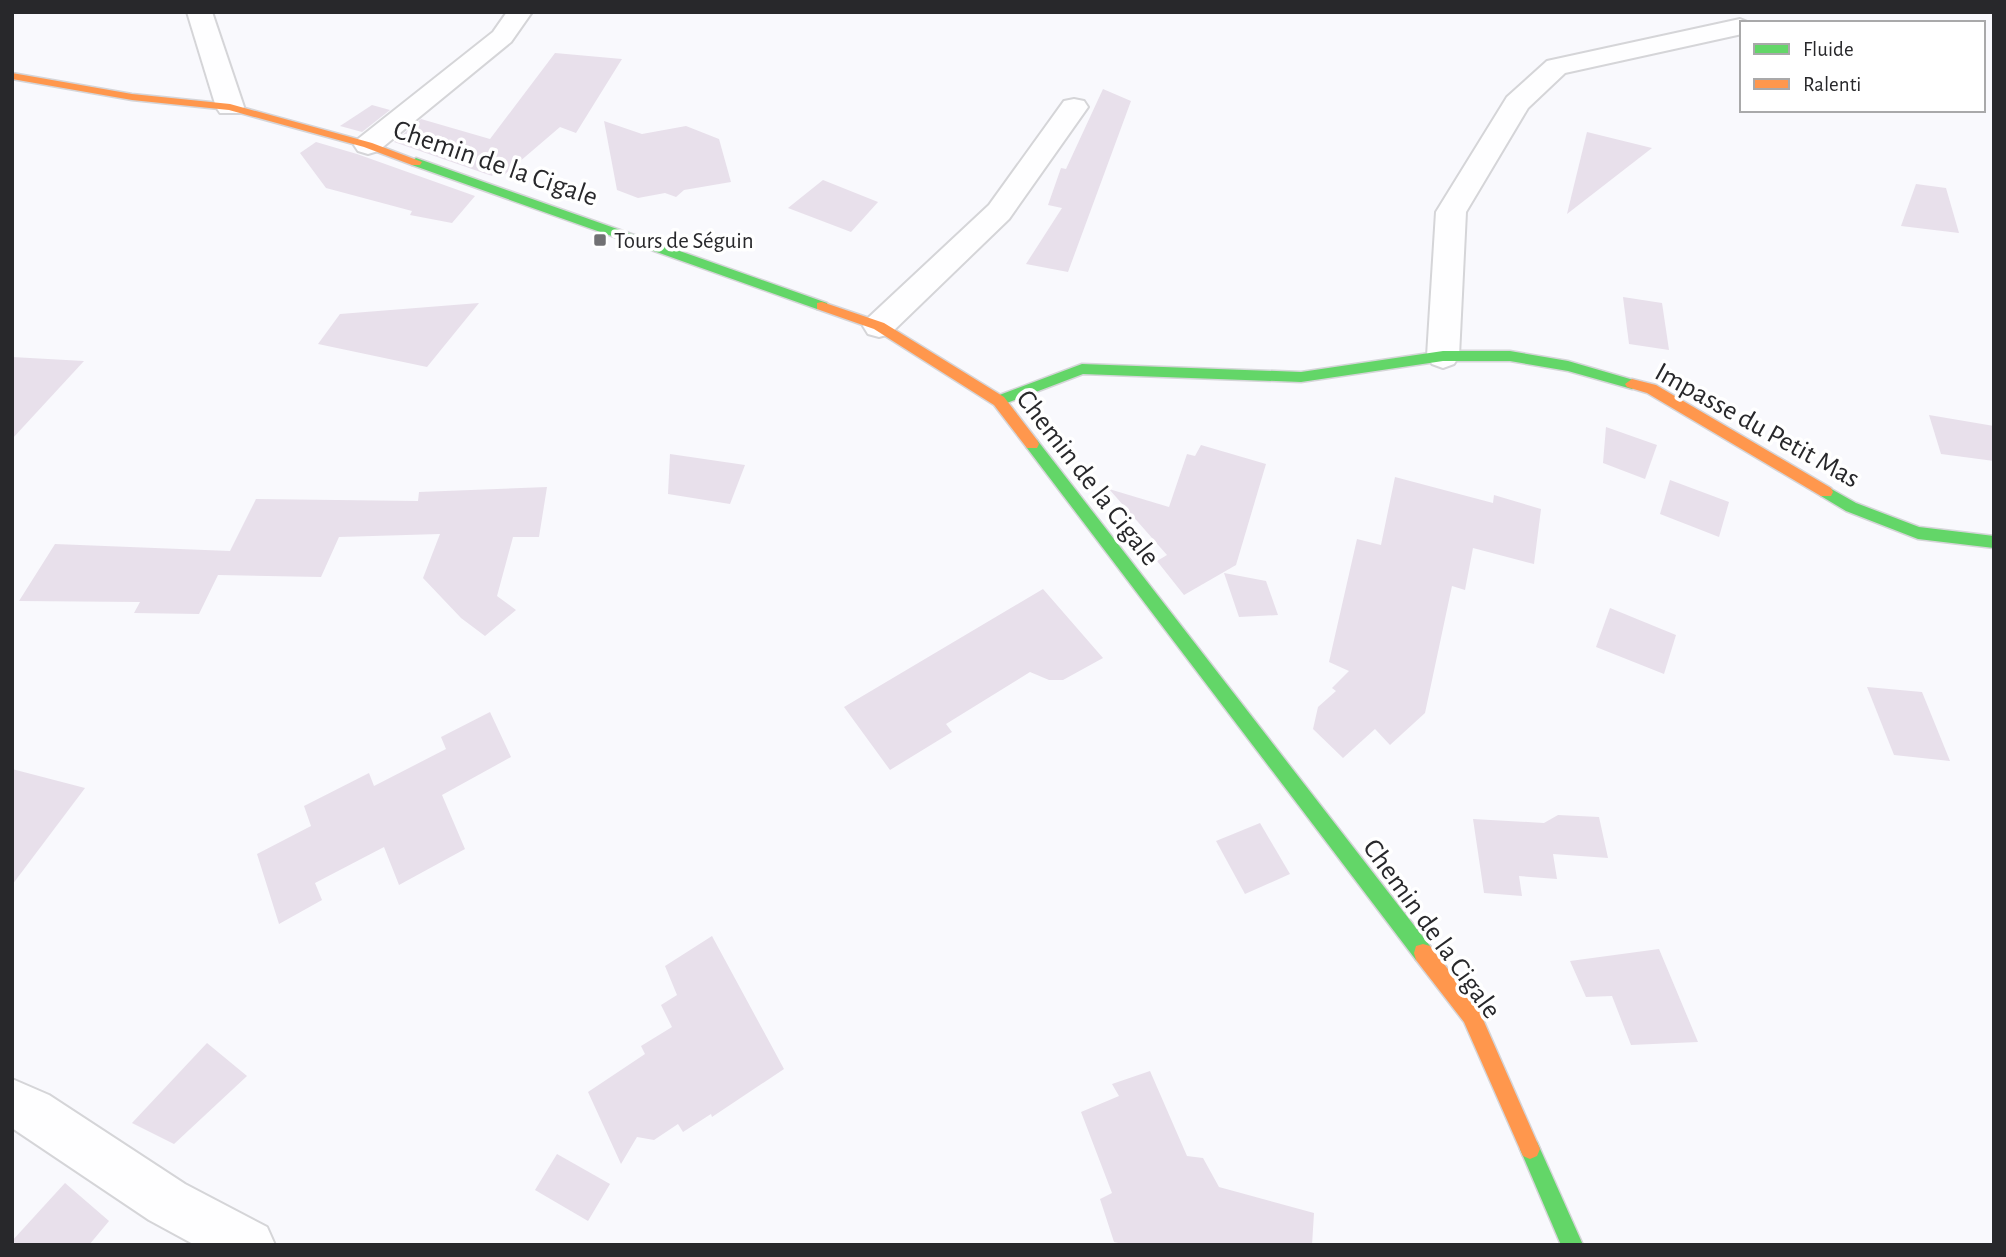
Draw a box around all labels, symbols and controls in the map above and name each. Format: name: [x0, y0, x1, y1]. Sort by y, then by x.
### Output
legend: [1740, 21, 1985, 112]
text: Fluide: [1803, 39, 1854, 60]
text: Ralenti: [1803, 74, 1861, 95]
street label: Chemin de la Cigale: [390, 116, 601, 212]
place label: Tours de Séguin: [614, 230, 754, 253]
marker: Tours de Séguin: [592, 232, 608, 248]
street label: Impasse du Petit Mas: [1650, 358, 1864, 494]
street label: Chemin de la Cigale: [1010, 385, 1164, 571]
street label: Chemin de la Cigale: [1357, 834, 1506, 1024]

